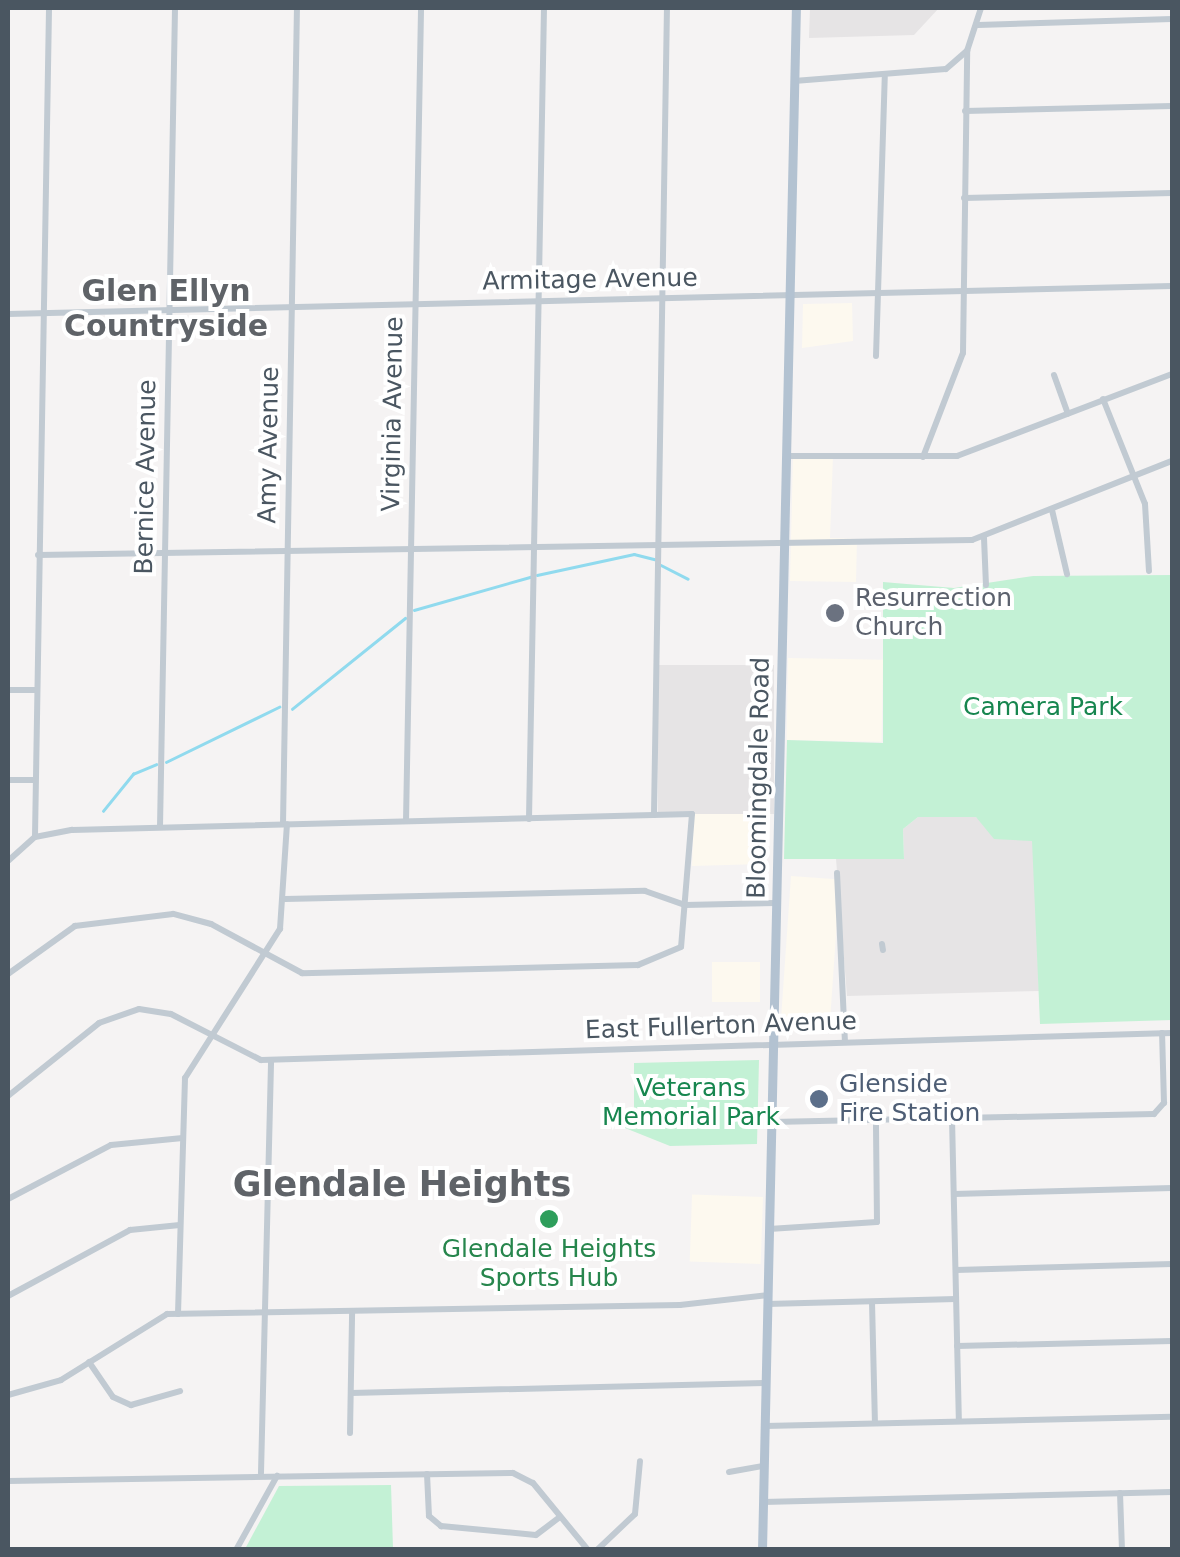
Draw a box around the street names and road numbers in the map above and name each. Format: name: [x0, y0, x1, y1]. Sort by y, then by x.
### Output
street label: Armitage Avenue: [482, 263, 698, 297]
street label: Virginia Avenue: [376, 316, 410, 512]
street label: Amy Avenue: [253, 366, 285, 524]
street label: Bernice Avenue: [129, 379, 163, 575]
street label: Bloomingdale Road: [742, 657, 776, 899]
street label: East Fullerton Avenue: [585, 1006, 857, 1046]

